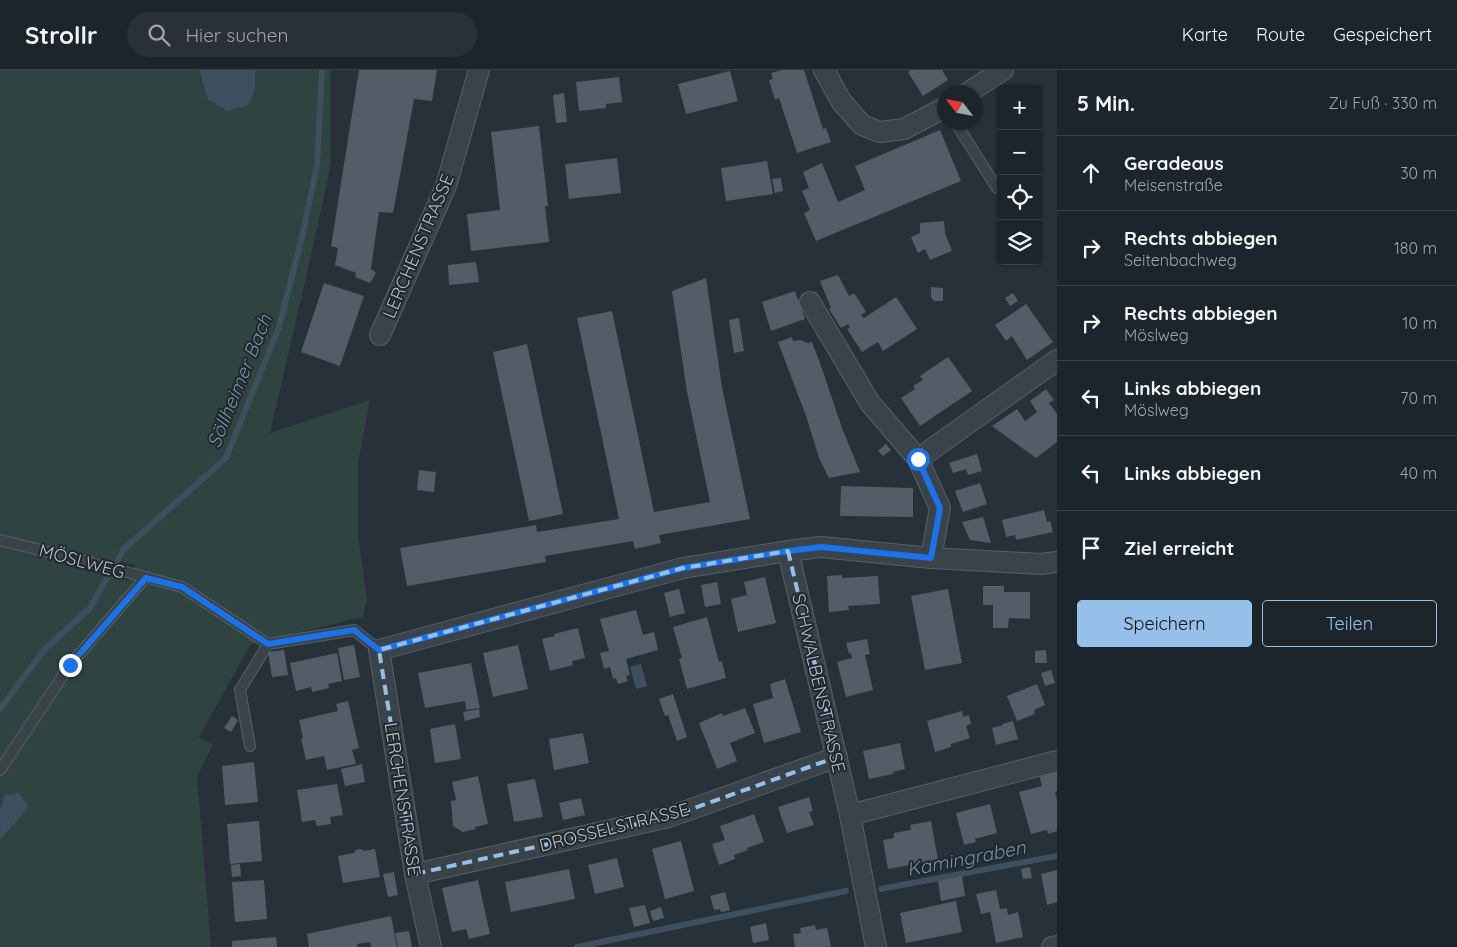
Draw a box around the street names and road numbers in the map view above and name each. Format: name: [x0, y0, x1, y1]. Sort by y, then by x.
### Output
street label: LERCHENSTRASSE: [377, 170, 459, 322]
street label: MÖSLWEG: [37, 539, 127, 583]
street label: SCHWALBENSTRASSE: [787, 591, 851, 775]
street label: LERCHENSTRASSE: [380, 721, 426, 877]
street label: DROSSELSTRASSE: [537, 797, 691, 857]

